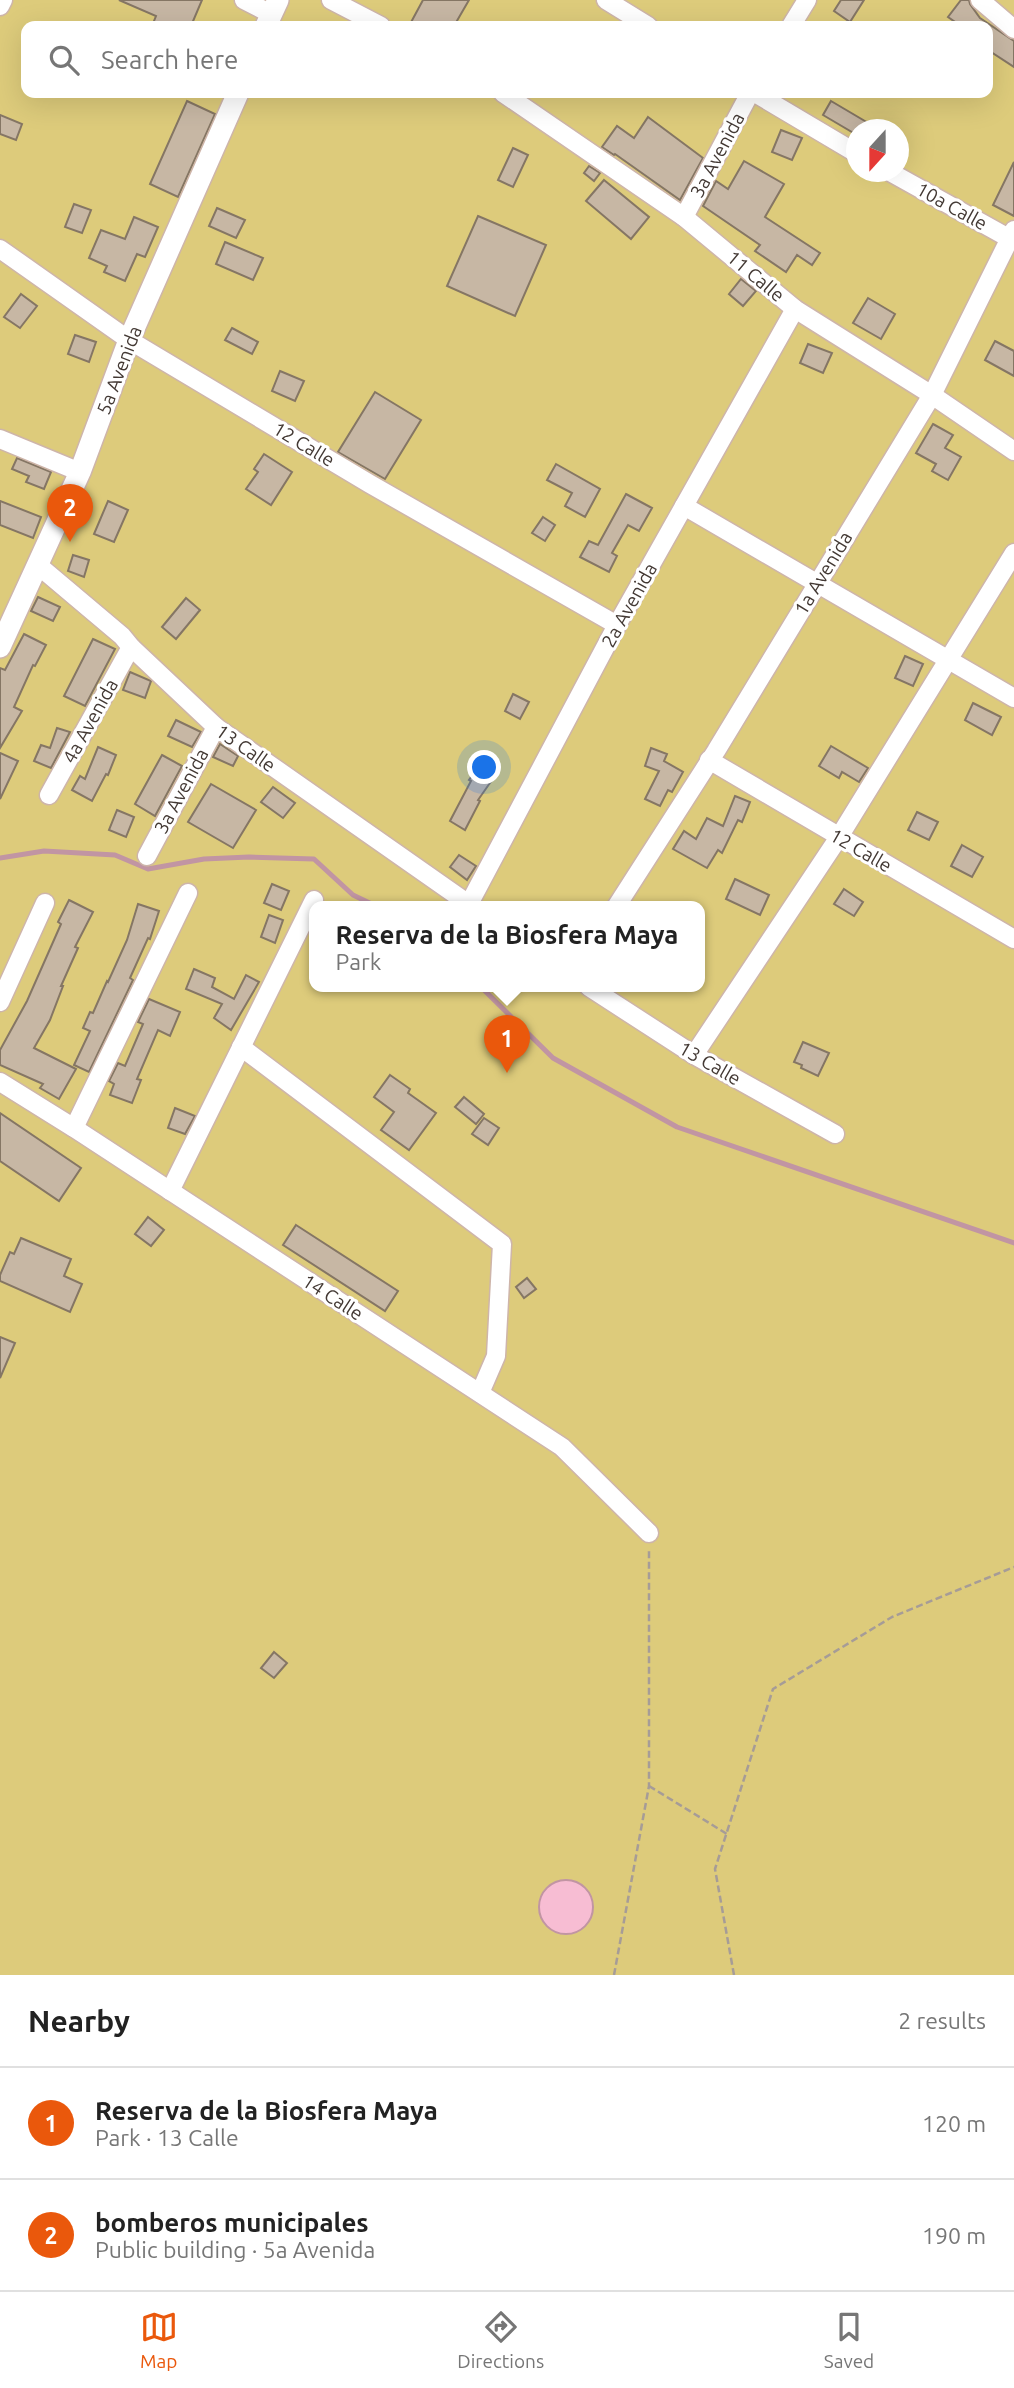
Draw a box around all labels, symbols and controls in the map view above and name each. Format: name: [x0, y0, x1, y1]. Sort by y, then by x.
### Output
search box: [21, 21, 993, 98]
icon: search: [45, 41, 83, 79]
text: Search here: [101, 45, 238, 74]
street label: 3a Avenida: [685, 109, 749, 201]
north arrow: [846, 119, 909, 182]
street label: 10a Calle: [913, 178, 991, 234]
street label: 11 Calle: [723, 246, 789, 306]
street label: 5a Avenida: [92, 323, 146, 417]
street label: 12 Calle: [269, 417, 339, 471]
pin: 2: [47, 484, 93, 542]
street label: 1a Avenida: [790, 527, 856, 619]
street label: 2a Avenida: [597, 559, 661, 651]
street label: 4a Avenida: [58, 675, 122, 767]
street label: 13 Calle: [212, 720, 280, 776]
street label: 3a Avenida: [149, 745, 213, 837]
your location: [467, 750, 501, 784]
street label: 12 Calle: [826, 824, 896, 876]
popup: [309, 901, 705, 992]
text: Reserva de la Biosfera Maya: [336, 920, 678, 949]
text: Park: [336, 949, 381, 974]
pin: 1: [484, 1015, 530, 1073]
street label: 13 Calle: [675, 1037, 745, 1089]
street label: 14 Calle: [299, 1269, 367, 1325]
text: Nearby: [28, 2004, 130, 2038]
text: 2 results: [898, 2008, 986, 2033]
text: Reserva de la Biosfera Maya: [95, 2096, 438, 2125]
text: 1: [45, 2111, 57, 2136]
text: 120 m: [922, 2111, 986, 2136]
text: Park · 13 Calle: [95, 2125, 239, 2150]
text: bomberos municipales: [95, 2208, 369, 2237]
text: 2: [45, 2223, 57, 2248]
text: 190 m: [922, 2223, 986, 2248]
text: Public building · 5a Avenida: [95, 2237, 375, 2262]
tab: Map: [140, 2308, 178, 2372]
tab: Directions: [457, 2308, 544, 2372]
tab: Saved: [824, 2308, 874, 2372]

